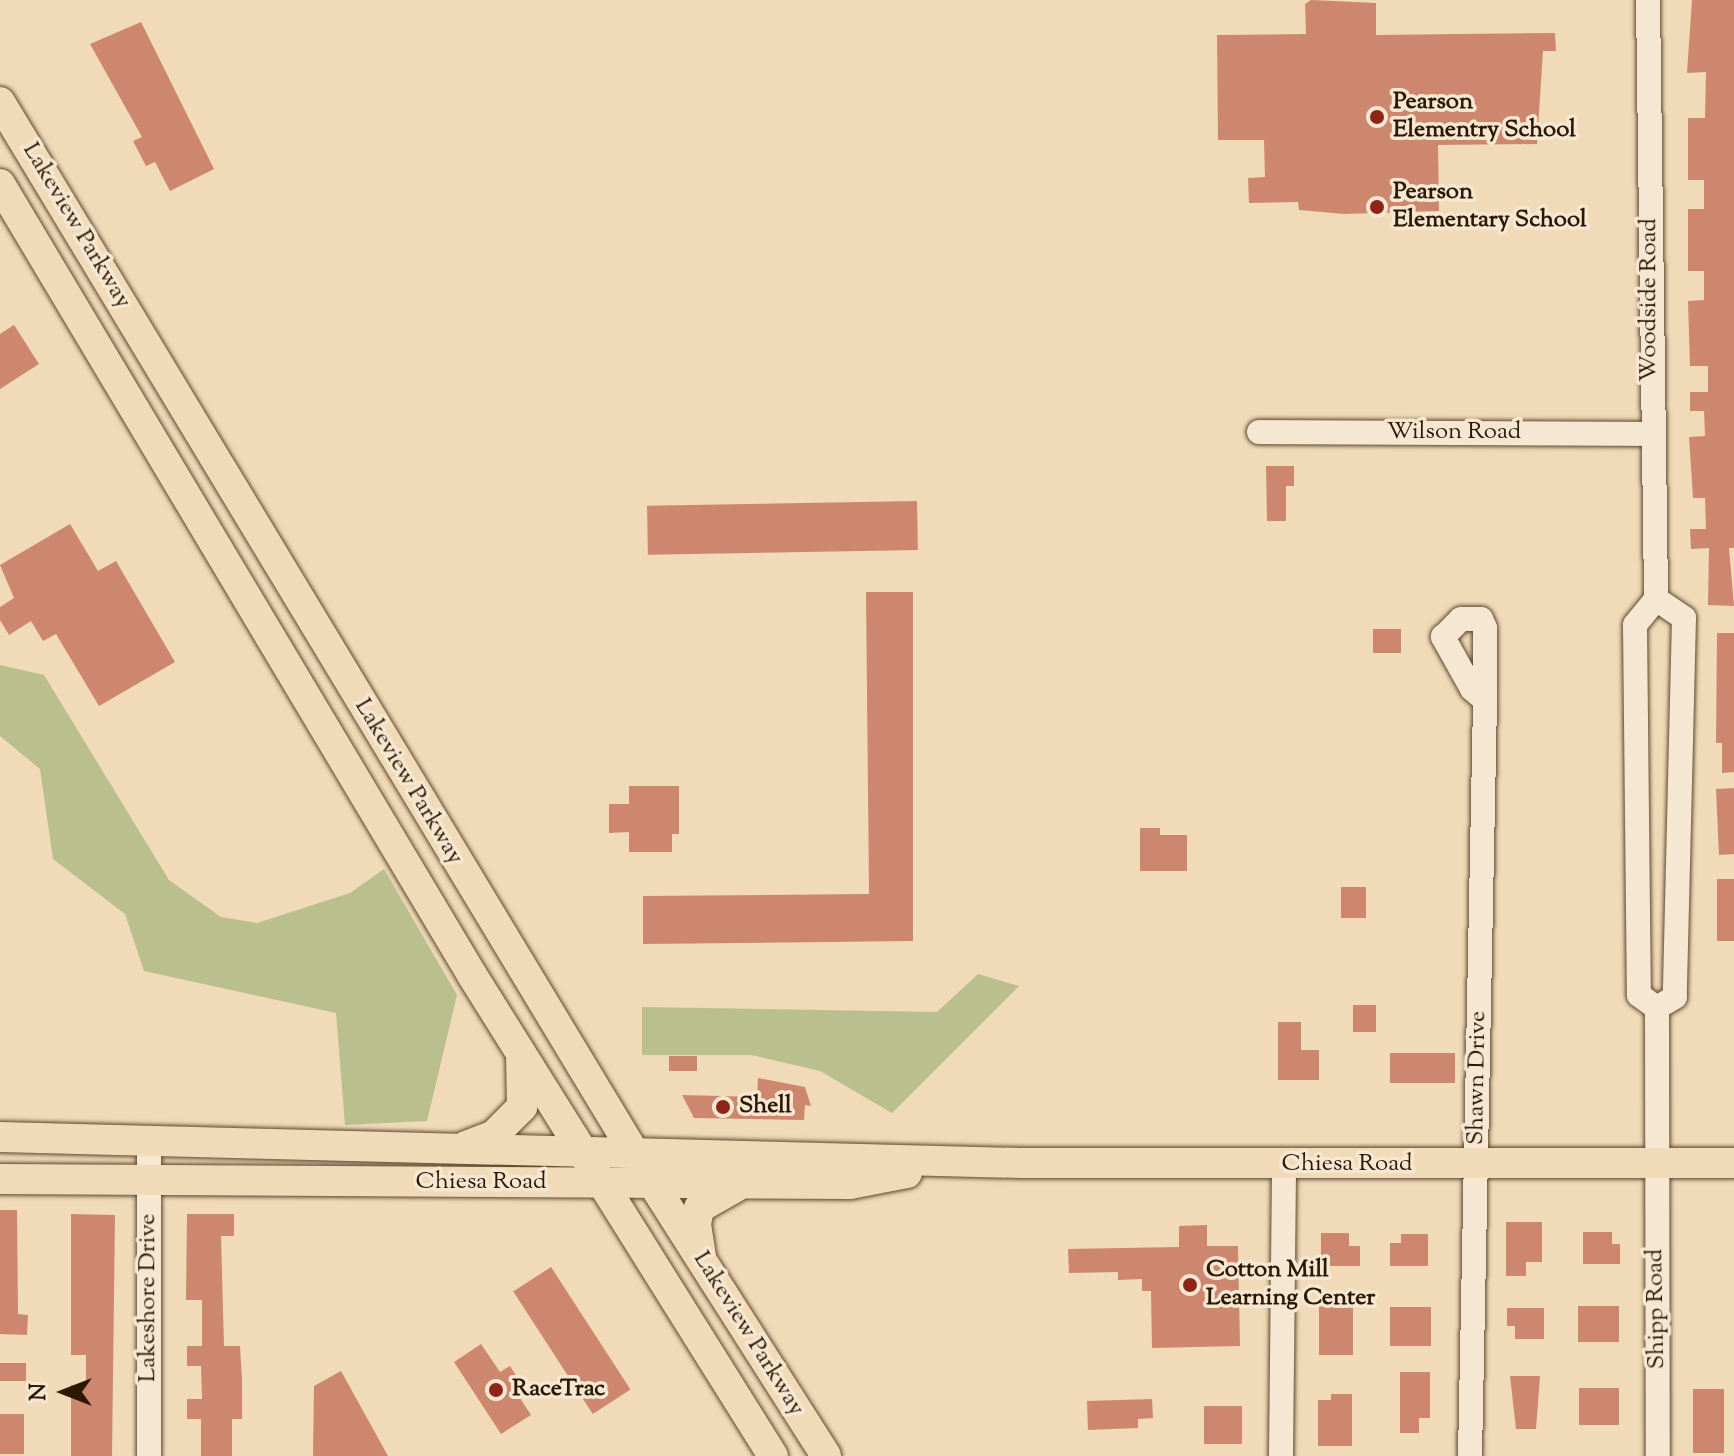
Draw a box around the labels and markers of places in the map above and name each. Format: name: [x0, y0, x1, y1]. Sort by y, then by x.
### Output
place label: Pearson Elementry School: [1393, 89, 1576, 145]
marker: Pearson Elementry School: [1368, 108, 1386, 126]
place label: Pearson Elementary School: [1393, 179, 1587, 235]
marker: Pearson Elementary School: [1368, 198, 1386, 216]
place label: Shell: [739, 1093, 792, 1121]
marker: Shell: [714, 1098, 732, 1116]
place label: Cotton Mill Learning Center: [1206, 1257, 1375, 1313]
marker: Cotton Mill Learning Center: [1181, 1276, 1199, 1294]
place label: RaceTrac: [512, 1376, 605, 1404]
marker: RaceTrac: [487, 1381, 505, 1399]

